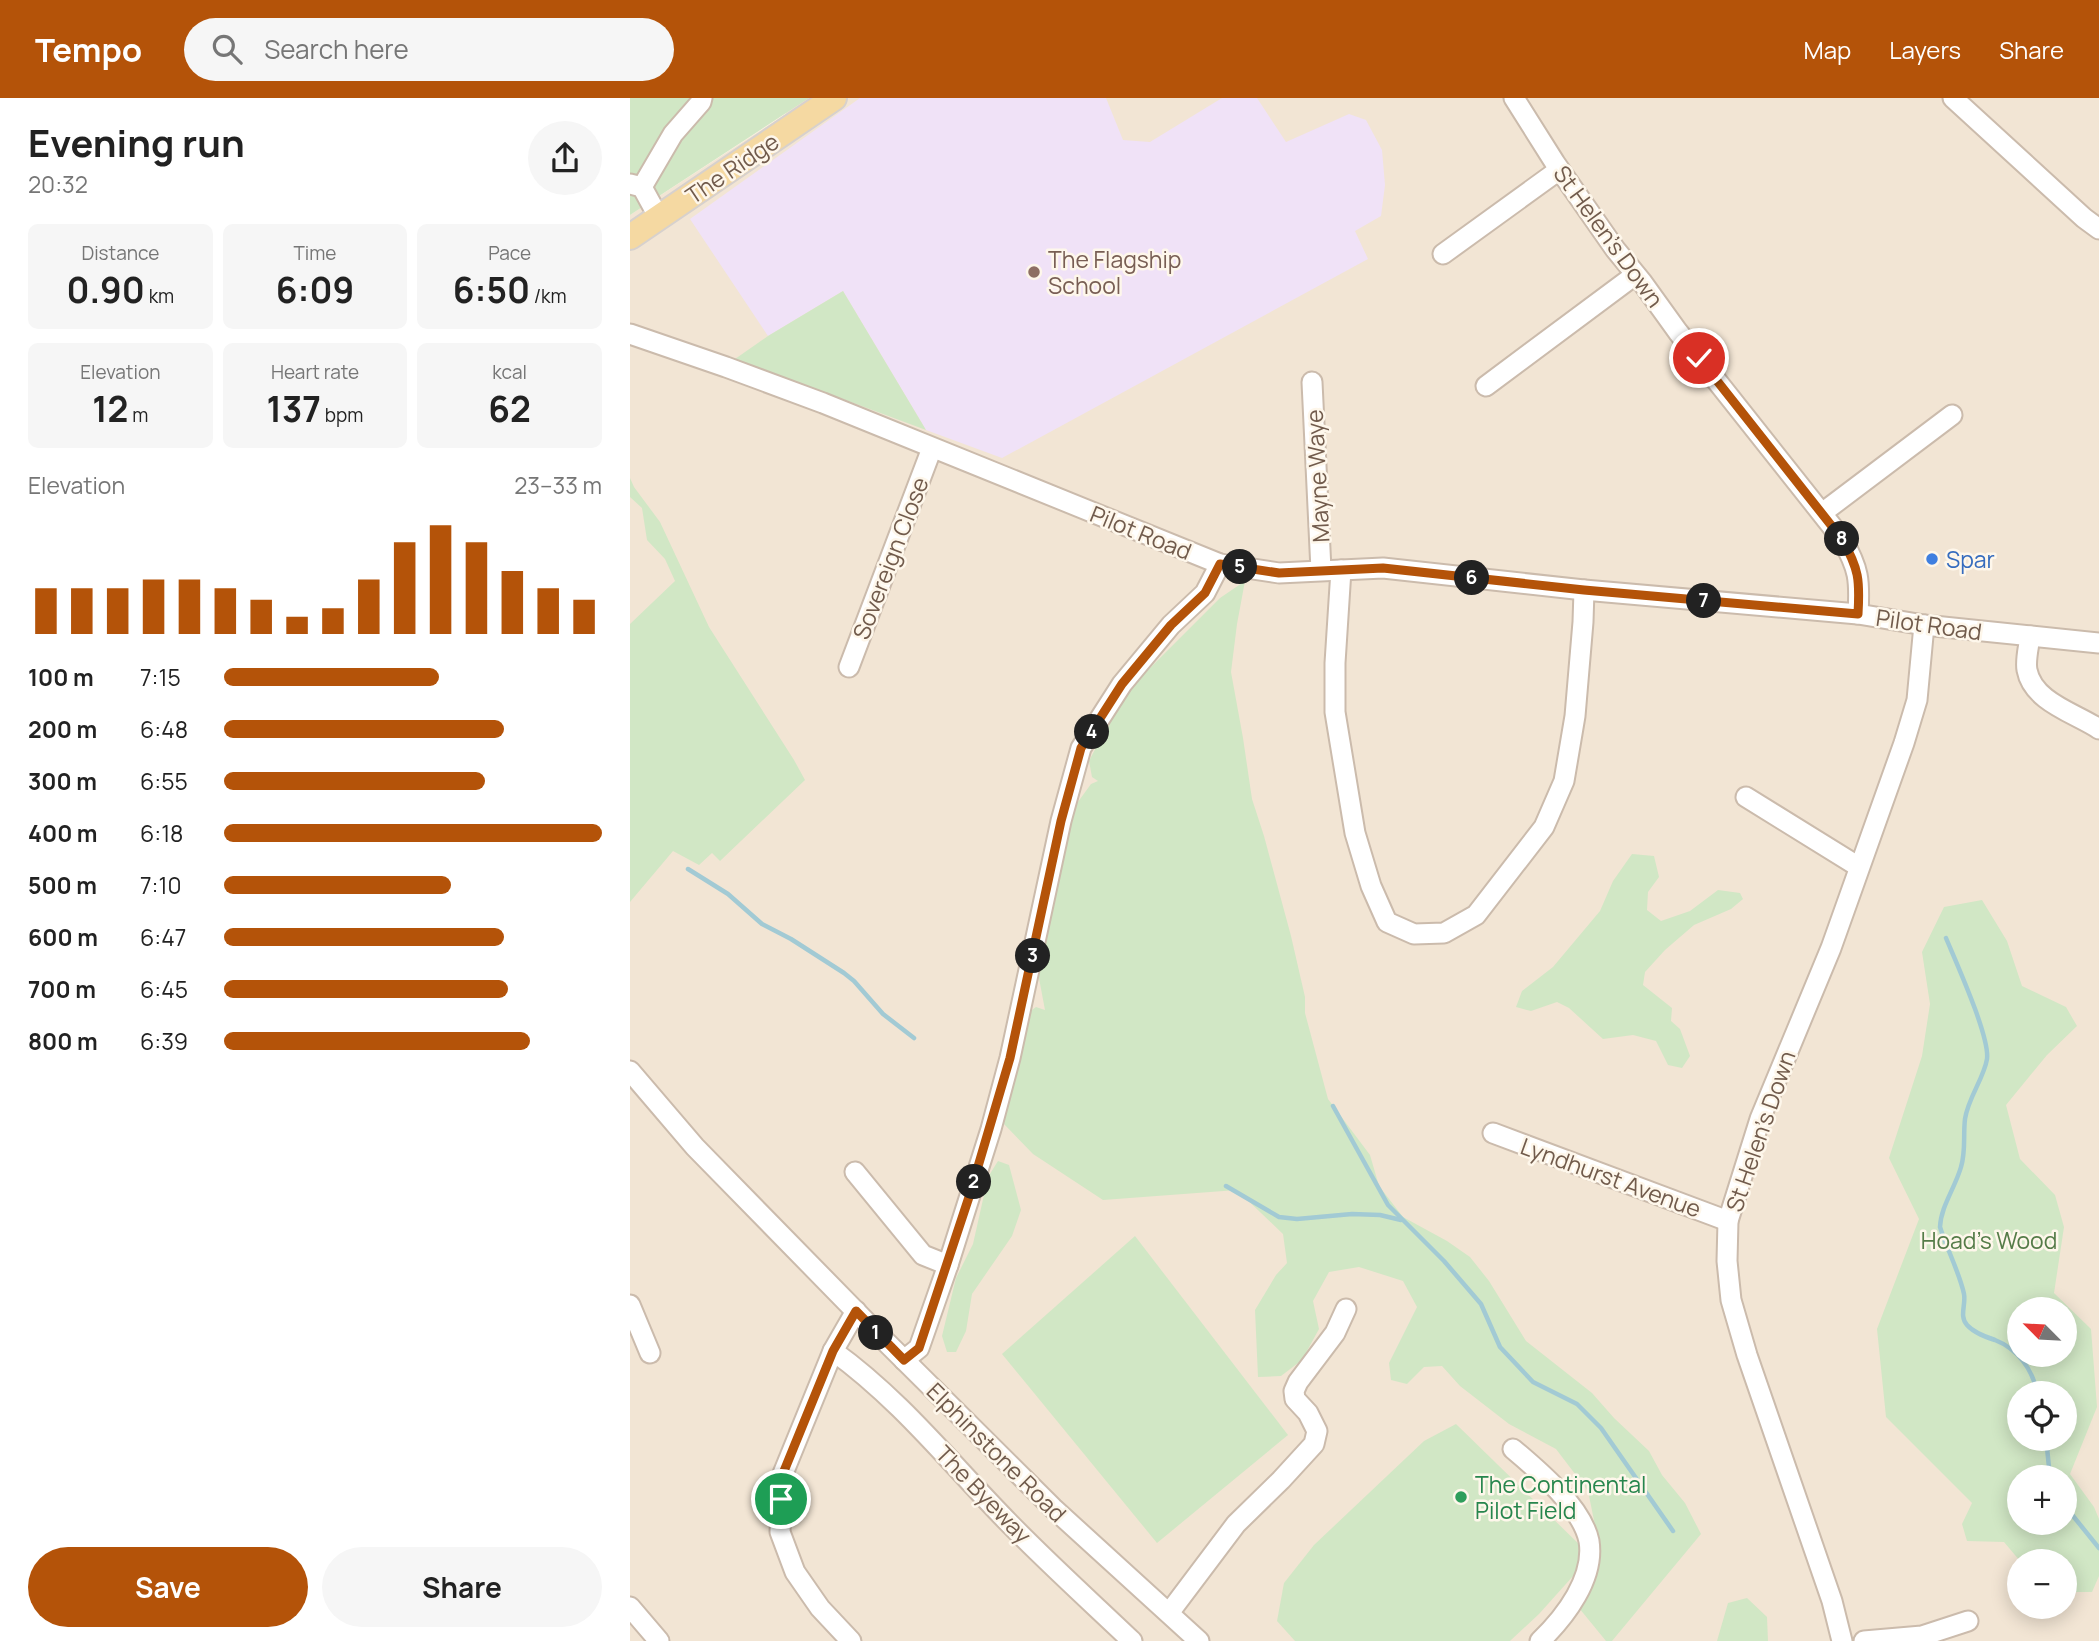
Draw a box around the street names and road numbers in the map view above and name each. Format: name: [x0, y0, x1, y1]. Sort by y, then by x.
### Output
street label: The Ridge: [679, 125, 785, 211]
street label: St Helen's Down: [1547, 159, 1671, 313]
street label: Mayne Waye: [1298, 409, 1336, 543]
street label: Sovereign Close: [844, 472, 936, 644]
street label: Pilot Road: [1086, 497, 1196, 567]
street label: Pilot Road: [1874, 601, 1984, 647]
street label: St Helen's Down: [1717, 1046, 1803, 1216]
street label: Lyndhurst Avenue: [1516, 1130, 1706, 1224]
street label: Elphinstone Road: [920, 1375, 1074, 1529]
street label: The Byeway: [929, 1438, 1039, 1550]

